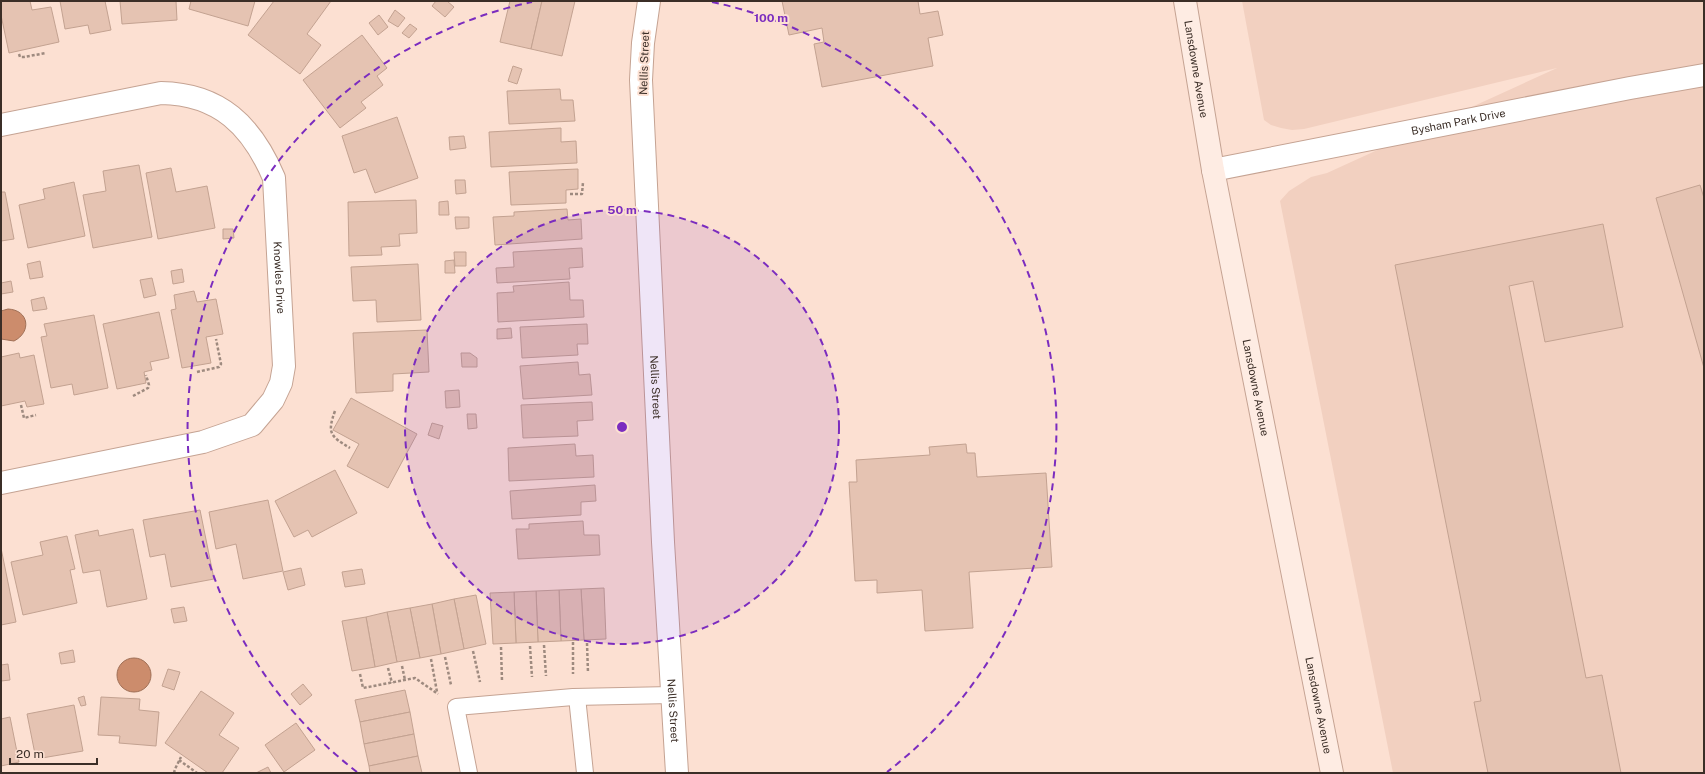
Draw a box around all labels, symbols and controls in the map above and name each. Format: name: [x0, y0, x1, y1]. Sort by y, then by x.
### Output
text: 100 m: [754, 11, 788, 25]
street label: Lansdowne Avenue: [1182, 19, 1210, 119]
street label: Nellis Street: [637, 31, 651, 95]
street label: Bysham Park Drive: [1410, 107, 1507, 137]
text: 50 m: [607, 203, 637, 217]
street label: Knowles Drive: [271, 241, 287, 314]
street label: Lansdowne Avenue: [1240, 338, 1271, 437]
street label: Nellis Street: [648, 355, 663, 419]
centre of rings: [615, 420, 629, 434]
street label: Lansdowne Avenue: [1303, 656, 1334, 755]
street label: Nellis Street: [665, 678, 681, 743]
scale bar: [10, 740, 97, 766]
text: 20 m: [16, 747, 44, 761]

